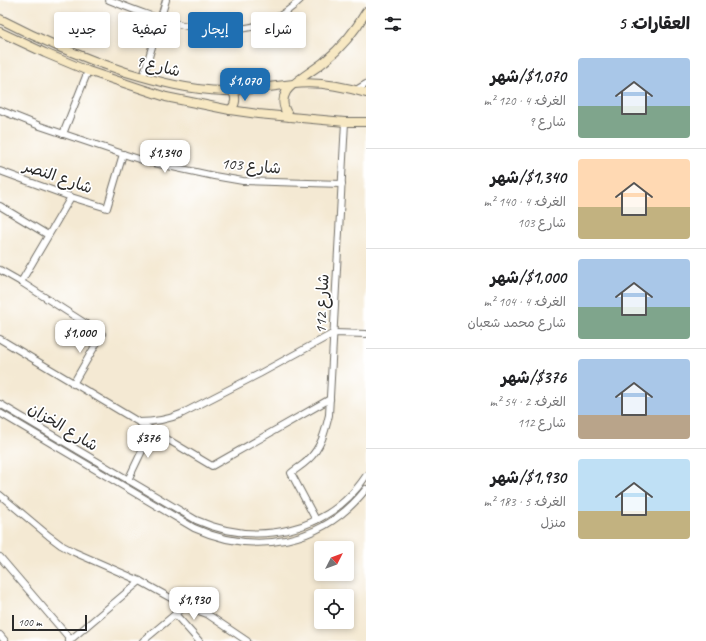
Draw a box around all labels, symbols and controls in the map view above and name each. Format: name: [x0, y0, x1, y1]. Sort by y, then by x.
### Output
chip: جديد: [54, 12, 110, 48]
chip: تصفية: [118, 12, 180, 48]
chip: إيجار: [188, 12, 243, 48]
chip: شراء: [251, 12, 306, 48]
icon: filters: [382, 13, 404, 35]
text: العقارات: 5: [618, 13, 690, 34]
street label: شارع 9: [133, 50, 183, 83]
text: $1,070/شهر: [491, 66, 566, 87]
pin: $1,070: [212, 68, 278, 102]
text: $1,070: [229, 73, 261, 89]
icon: home: [610, 74, 658, 122]
text: الغرف: 4 · 120 m²: [484, 93, 566, 109]
text: شارع 9: [529, 114, 566, 130]
pin: $1,340: [132, 140, 198, 174]
text: $1,340: [149, 145, 181, 161]
street label: شارع 103: [220, 153, 282, 180]
street label: شارع النصر: [19, 155, 95, 199]
text: $1,340/شهر: [491, 167, 566, 188]
icon: home: [610, 175, 658, 223]
text: الغرف: 4 · 140 m²: [484, 194, 566, 210]
text: شارع 103: [517, 215, 566, 231]
text: $1,000/شهر: [491, 267, 566, 288]
street label: شارع 112: [310, 273, 335, 335]
icon: home: [610, 275, 658, 323]
text: الغرف: 4 · 104 m²: [484, 294, 566, 310]
text: شارع محمد شعبان: [468, 315, 566, 331]
pin: $1,000: [47, 320, 113, 354]
text: $1,000: [64, 325, 96, 341]
text: $376/شهر: [501, 367, 566, 388]
icon: home: [610, 375, 658, 423]
text: الغرف: 2 · 54 m²: [489, 394, 566, 410]
street label: شارع الخزان: [24, 398, 102, 457]
text: شارع 112: [517, 415, 566, 431]
pin: $376: [124, 425, 172, 459]
text: $376: [136, 430, 160, 446]
text: $1,930/شهر: [491, 467, 566, 488]
icon: home: [610, 475, 658, 523]
text: الغرف: 5 · 183 m²: [484, 494, 566, 510]
text: منزل: [540, 515, 566, 531]
north arrow: [314, 541, 354, 581]
map controls: [314, 541, 354, 629]
pin: $1,930: [161, 587, 227, 621]
button: locate: [314, 589, 354, 629]
text: $1,930: [178, 592, 210, 608]
scale bar: [12, 613, 87, 632]
text: 100 m: [18, 615, 42, 629]

